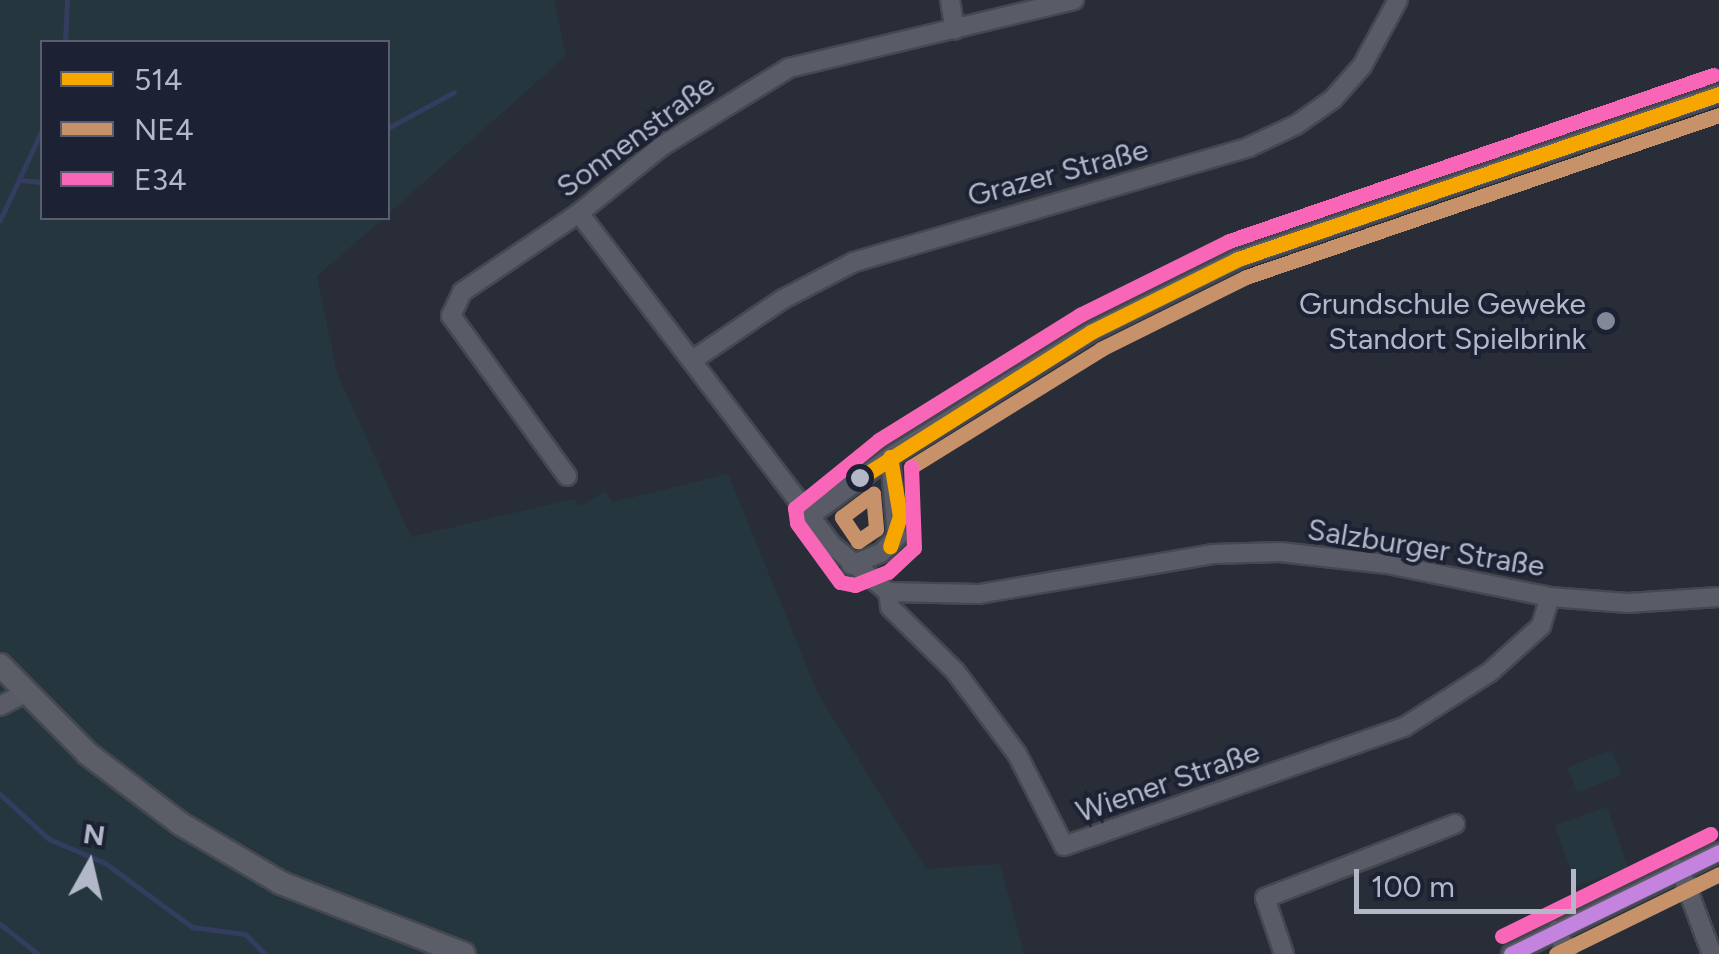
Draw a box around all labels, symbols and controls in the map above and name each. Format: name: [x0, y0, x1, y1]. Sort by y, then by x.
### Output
legend: [40, 40, 390, 220]
text: 514: [134, 61, 182, 98]
street label: Sonnenstraße: [550, 67, 722, 205]
text: NE4: [134, 111, 194, 148]
street label: Grazer Straße: [964, 132, 1152, 214]
text: E34: [134, 161, 187, 198]
place label: Grundschule Geweke Standort Spielbrink: [1299, 286, 1586, 356]
marker: Grundschule Geweke Standort Spielbrink: [1595, 310, 1617, 332]
unlabelled marker: [850, 468, 870, 488]
street label: Salzburger Straße: [1305, 511, 1547, 585]
street label: Wiener Straße: [1072, 734, 1264, 830]
north arrow: [40, 814, 140, 914]
text: N: [81, 816, 107, 853]
scale bar: [1359, 849, 1582, 911]
text: 100 m: [1371, 868, 1455, 905]

